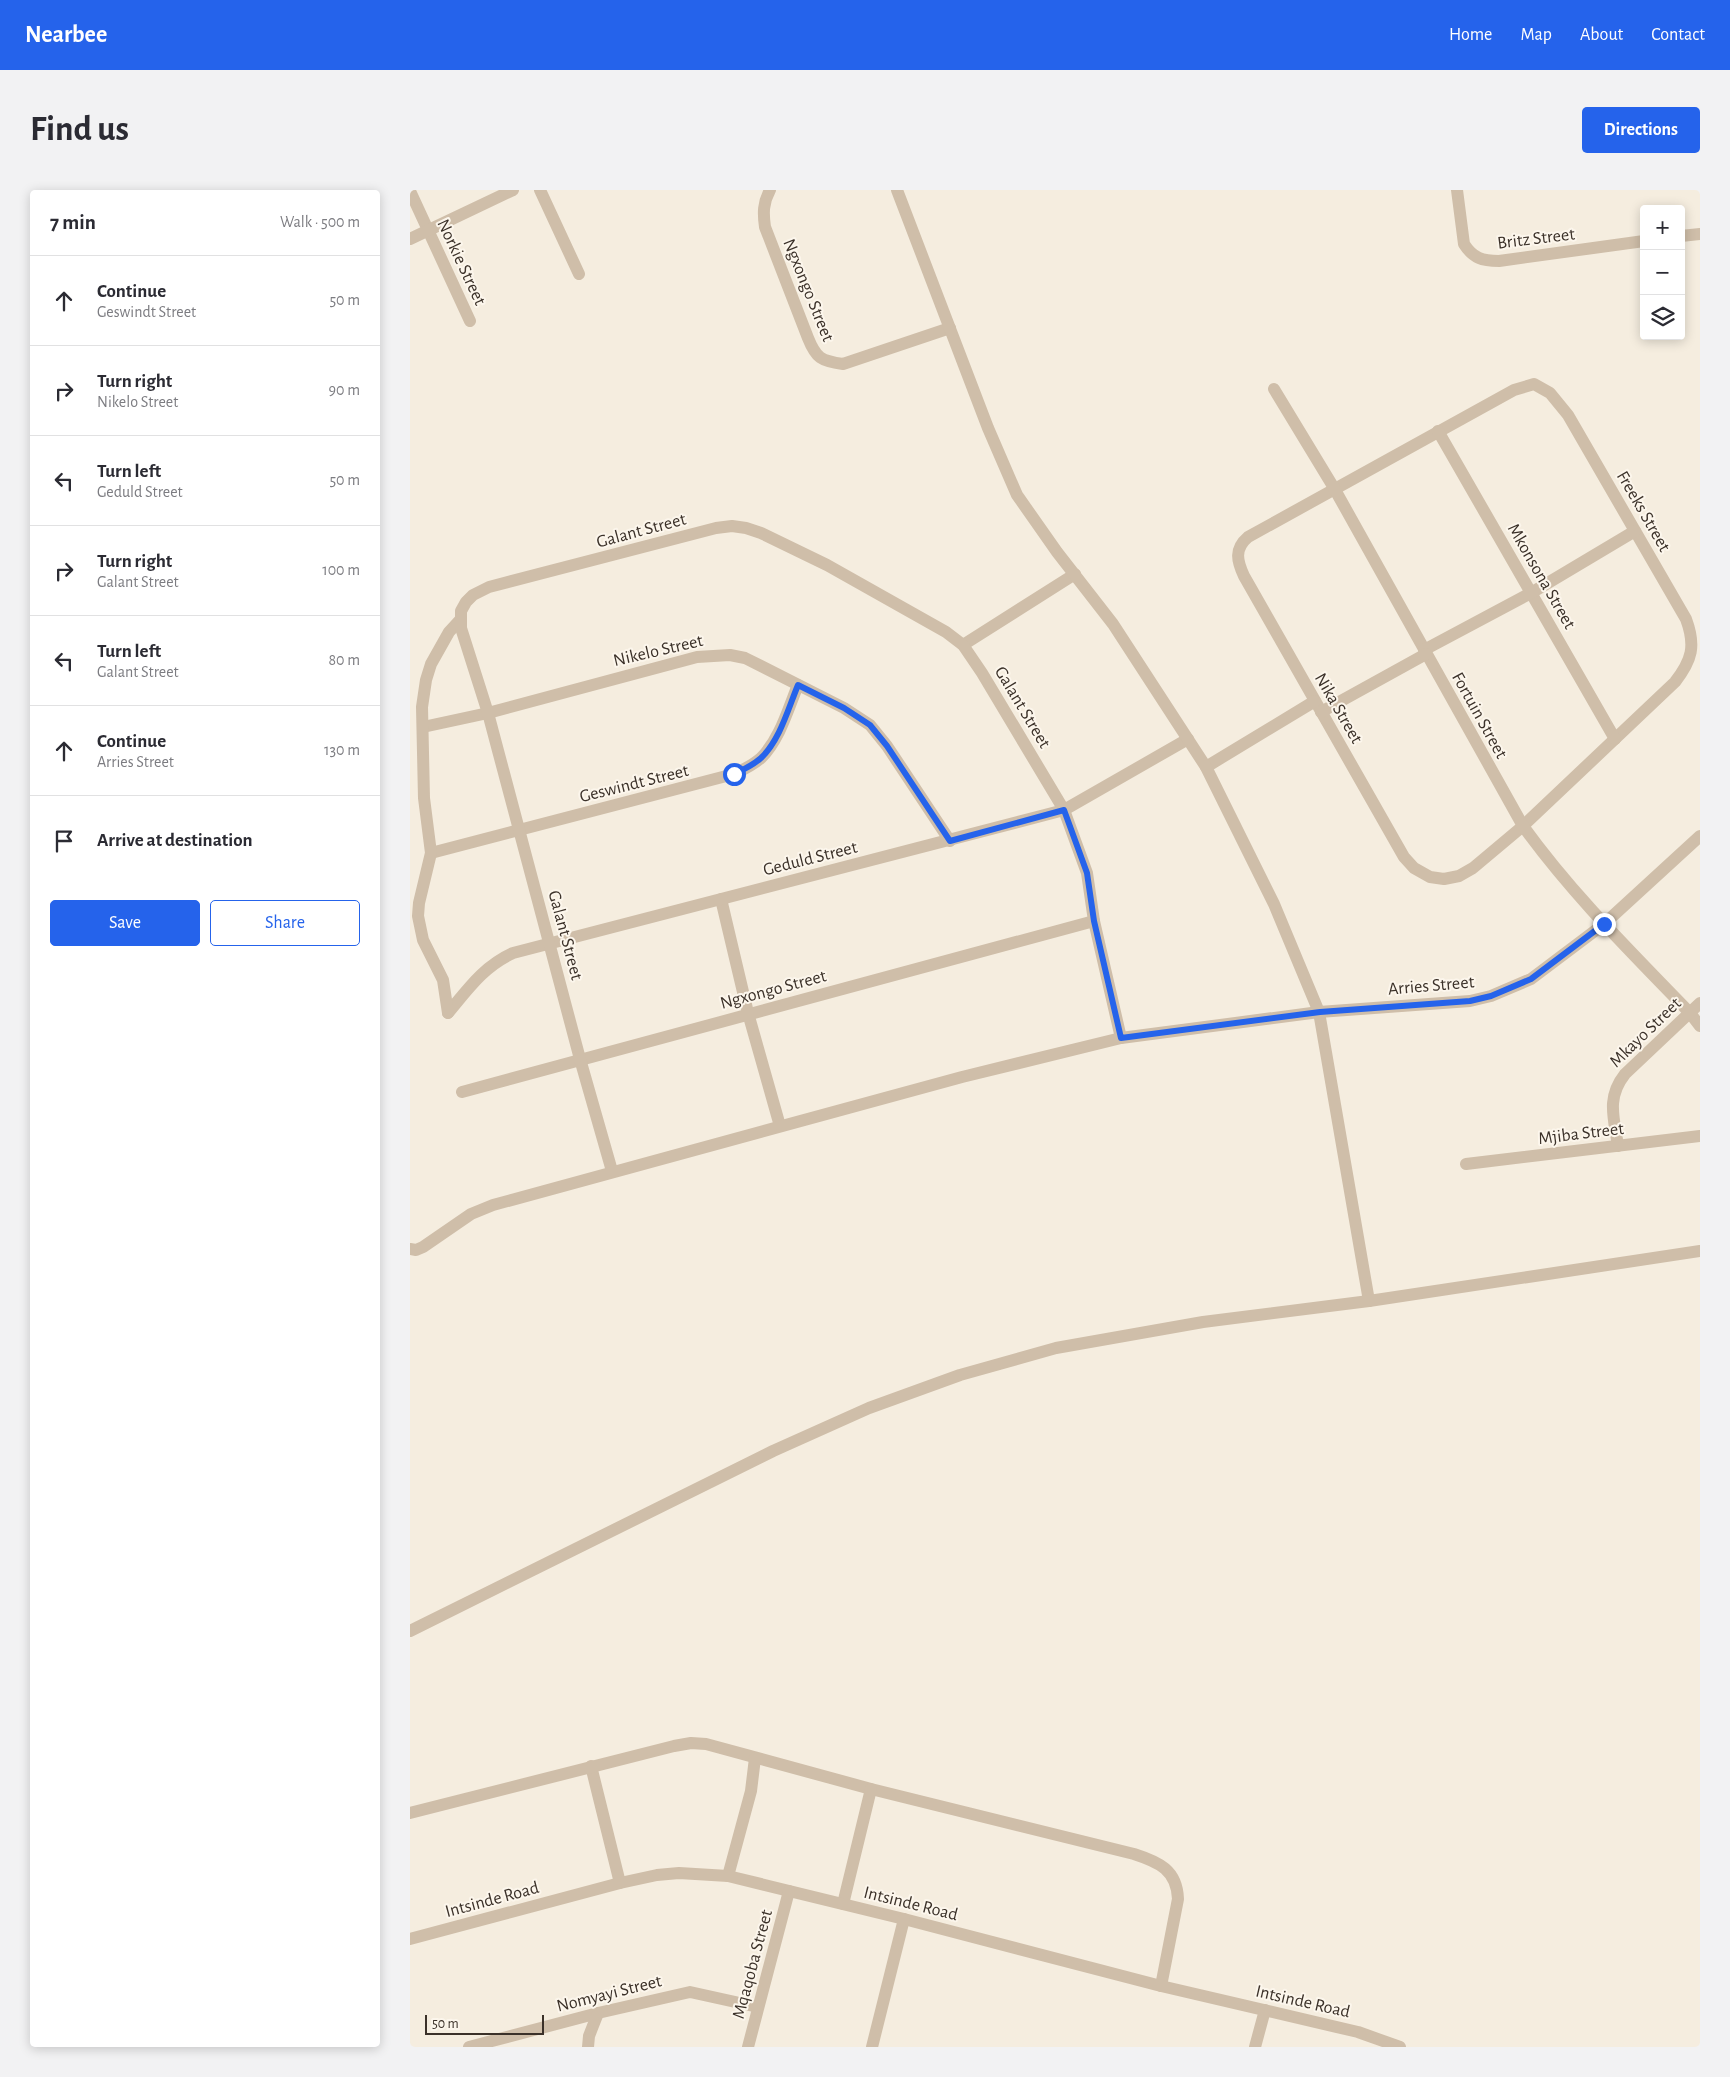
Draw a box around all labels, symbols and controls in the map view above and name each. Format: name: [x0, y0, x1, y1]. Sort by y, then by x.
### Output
text: Nearbee: [25, 23, 107, 47]
text: Home: [1449, 26, 1492, 44]
text: Map: [1520, 26, 1552, 44]
text: About: [1580, 26, 1623, 44]
text: Contact: [1651, 26, 1705, 44]
button: Directions: [1582, 107, 1700, 153]
text: Find us: [30, 112, 129, 147]
map controls: [1640, 205, 1685, 340]
button: +: [1640, 205, 1685, 250]
text: 7 min: [50, 212, 96, 233]
text: Walk · 500 m: [280, 214, 360, 230]
street label: Norkie Street: [433, 217, 489, 308]
street label: Britz Street: [1496, 225, 1576, 253]
street label: Ngxongo Street: [779, 236, 837, 345]
button: −: [1640, 250, 1685, 295]
text: Continue: [97, 282, 166, 301]
icon: ahead: [50, 287, 78, 315]
text: 50 m: [329, 292, 360, 308]
button: layers: [1640, 295, 1685, 340]
text: Geswindt Street: [97, 304, 196, 320]
text: Turn right: [97, 372, 172, 391]
icon: right: [50, 377, 78, 405]
text: 90 m: [329, 382, 360, 398]
text: Nikelo Street: [97, 394, 178, 410]
text: Turn left: [97, 462, 161, 481]
icon: left: [50, 467, 78, 495]
street label: Freeks Street: [1613, 468, 1673, 555]
text: 50 m: [329, 472, 360, 488]
text: Geduld Street: [97, 484, 183, 500]
street label: Galant Street: [595, 510, 688, 552]
street label: Mkonsona Street: [1504, 521, 1579, 632]
text: Turn right: [97, 552, 172, 571]
icon: right: [50, 557, 78, 585]
text: 100 m: [322, 562, 360, 578]
text: Galant Street: [97, 574, 179, 590]
street label: Nikelo Street: [612, 632, 705, 670]
text: Turn left: [97, 642, 161, 661]
icon: left: [50, 647, 78, 675]
text: 80 m: [329, 652, 360, 668]
street label: Galant Street: [991, 663, 1054, 752]
text: Galant Street: [97, 664, 179, 680]
street label: Fortuin Street: [1448, 669, 1510, 762]
street label: Nika Street: [1311, 670, 1366, 747]
text: Continue: [97, 732, 166, 751]
icon: ahead: [50, 737, 78, 765]
text: 130 m: [324, 742, 360, 758]
text: Arries Street: [97, 754, 174, 770]
street label: Geswindt Street: [578, 762, 691, 806]
route start: [723, 763, 746, 786]
icon: arrive: [50, 827, 78, 855]
text: Arrive at destination: [97, 831, 253, 850]
street label: Geduld Street: [761, 839, 859, 879]
street label: Galant Street: [544, 889, 586, 982]
button: Save: [50, 900, 200, 946]
button: Share: [210, 900, 360, 946]
route end: [1593, 913, 1616, 936]
street label: Ngxongo Street: [718, 967, 828, 1013]
street label: Arries Street: [1387, 973, 1475, 999]
street label: Mkayo Street: [1606, 994, 1685, 1071]
street label: Mjiba Street: [1537, 1120, 1625, 1148]
street label: Intsinde Road: [443, 1879, 541, 1921]
street label: Intsinde Road: [862, 1884, 960, 1924]
street label: Mqaqoba Street: [730, 1907, 776, 2021]
street label: Nomyayi Street: [555, 1972, 664, 2016]
street label: Intsinde Road: [1254, 1982, 1352, 2022]
scale bar: [425, 2012, 544, 2035]
text: 50 m: [432, 2017, 459, 2031]

